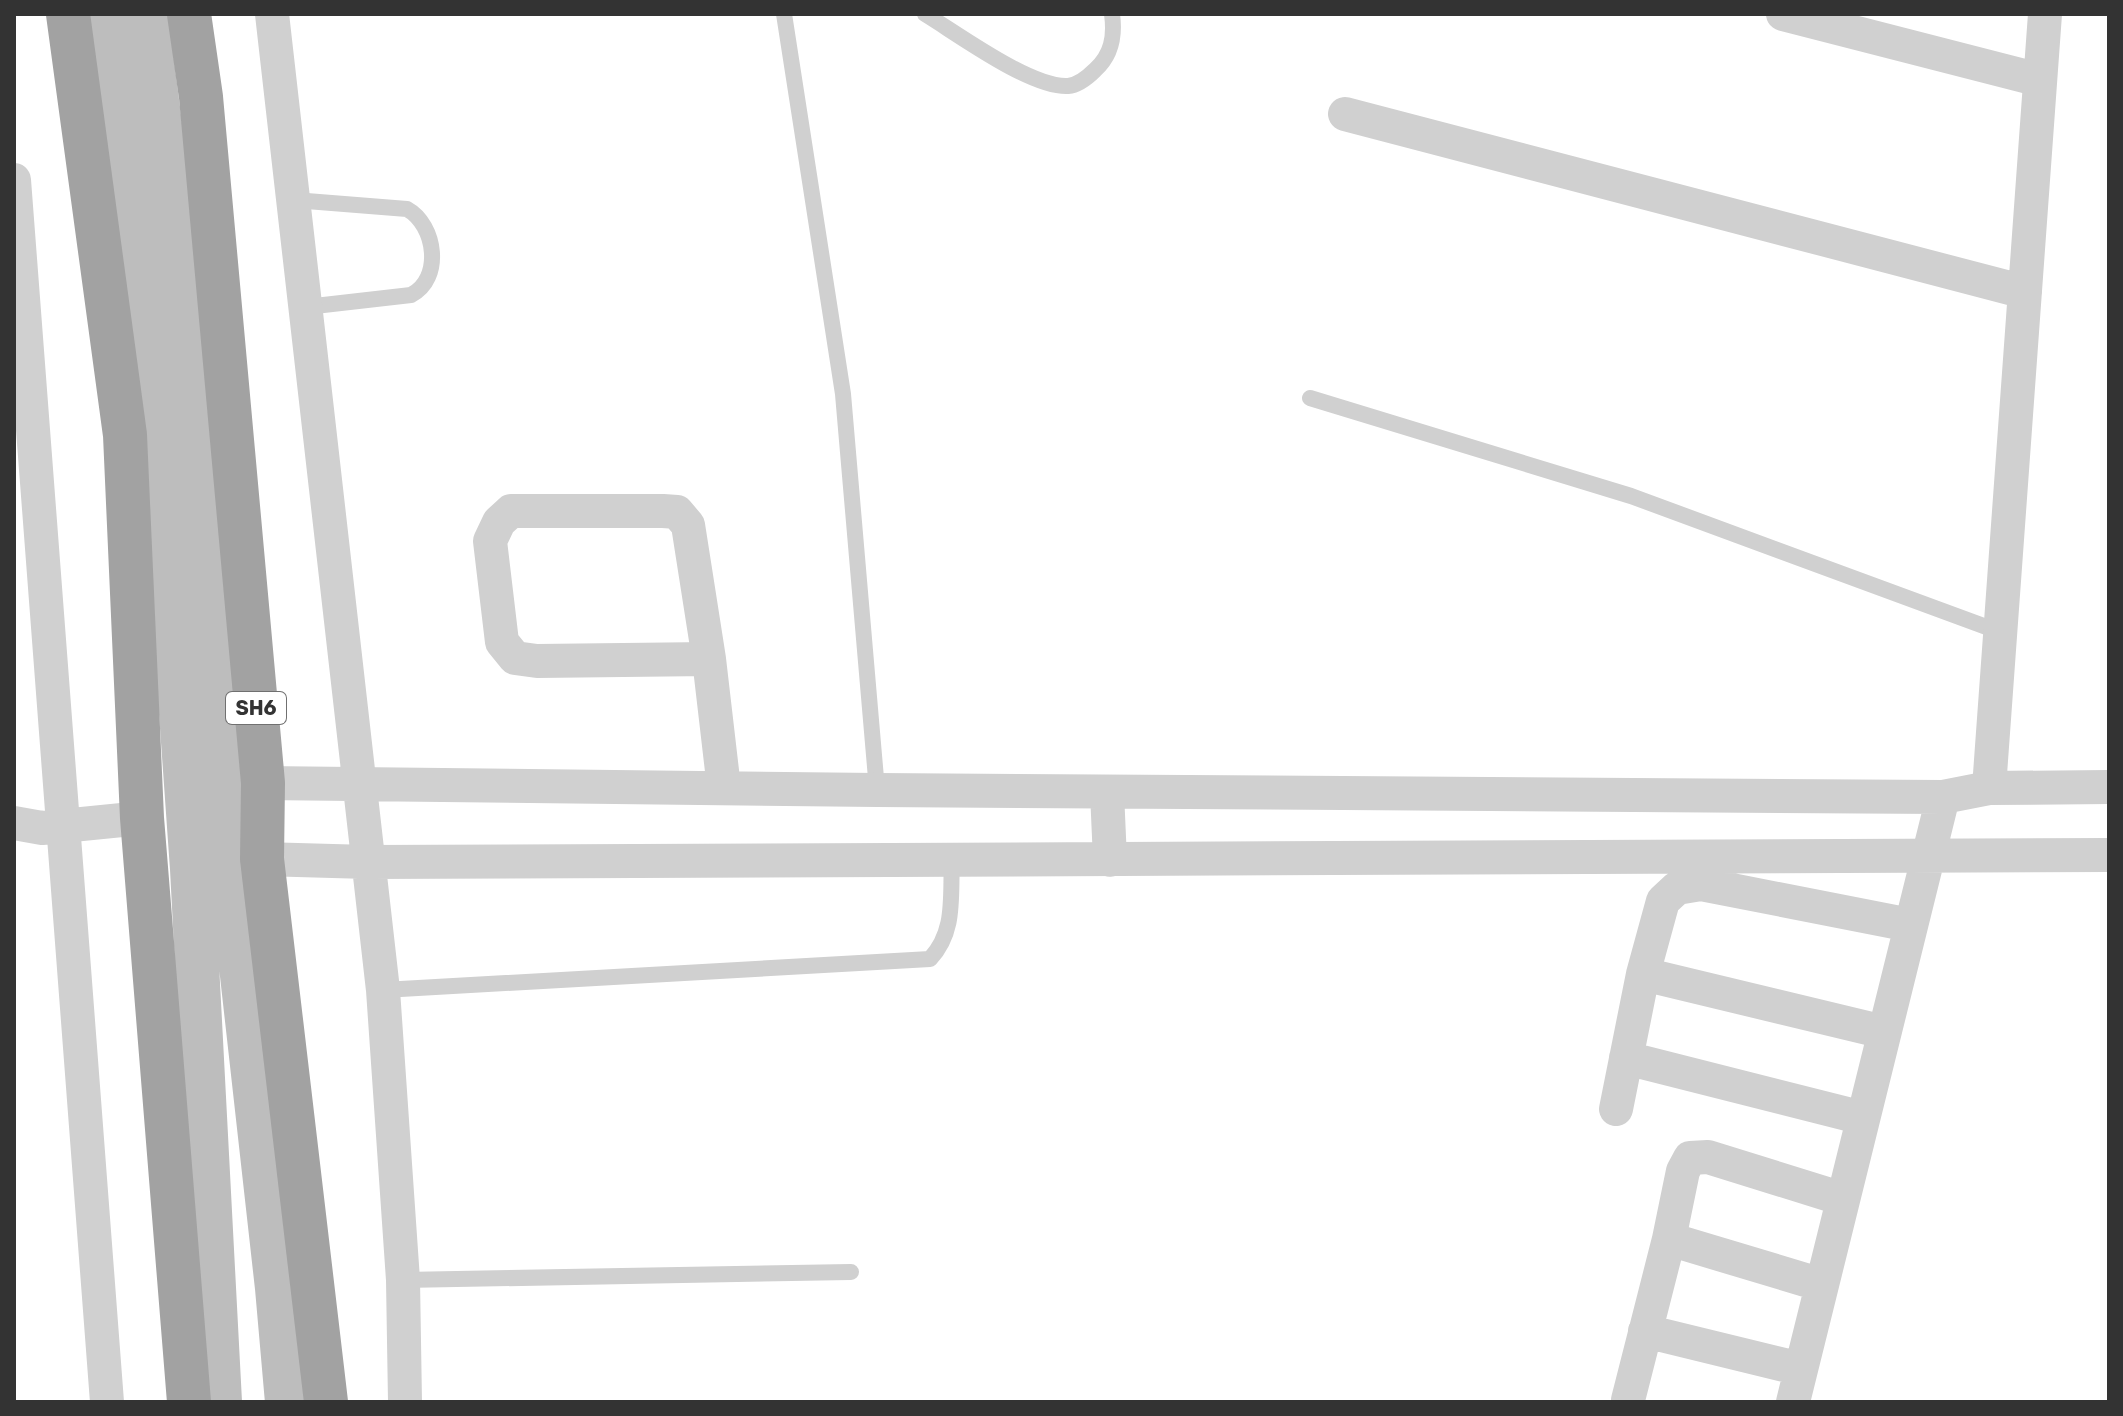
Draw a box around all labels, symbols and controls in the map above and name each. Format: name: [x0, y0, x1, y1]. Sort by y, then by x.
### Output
road number: SH6: [226, 692, 286, 724]

